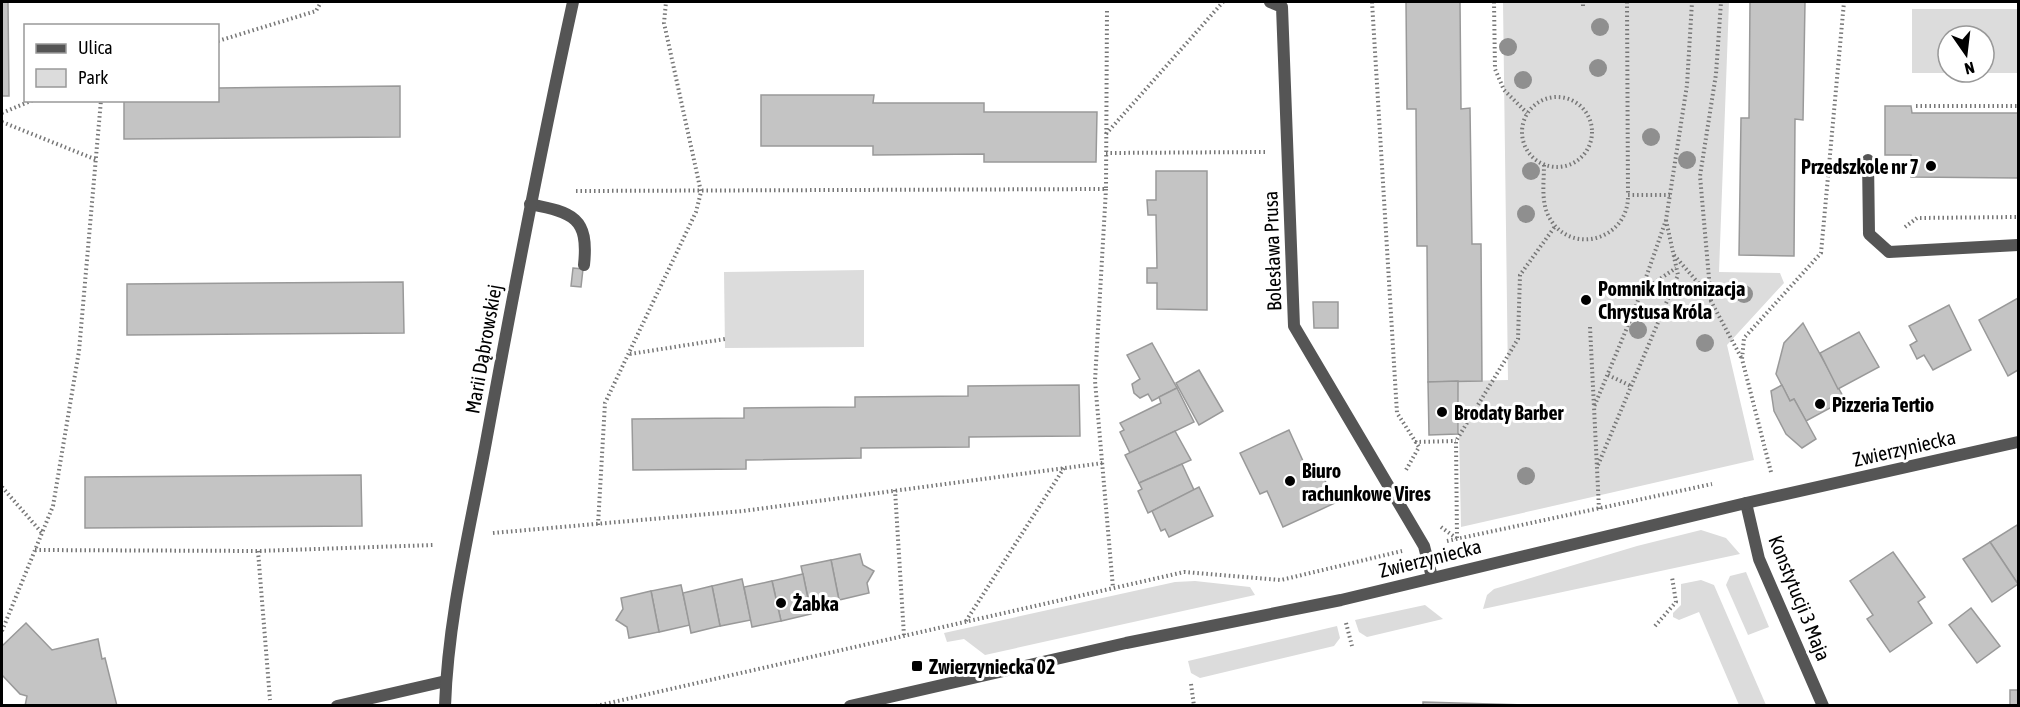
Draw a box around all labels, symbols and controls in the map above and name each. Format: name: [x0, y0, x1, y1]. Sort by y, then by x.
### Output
legend: [24, 24, 219, 102]
north arrow: [1936, 24, 1996, 84]
text: Ulica: [78, 37, 113, 58]
text: N: [1963, 59, 1976, 78]
text: Park: [78, 67, 108, 88]
place label: Przedszkole nr 7: [1801, 155, 1919, 178]
marker: Przedszkole nr 7: [1924, 159, 1938, 173]
street label: Bolesława Prusa: [1258, 191, 1286, 311]
place label: Pomnik Intronizacja Chrystusa Króla: [1598, 277, 1745, 323]
street label: Marii Dąbrowskiej: [460, 282, 506, 416]
marker: Pomnik Intronizacja Chrystusa Króla: [1579, 293, 1593, 307]
place label: Pizzeria Tertio: [1832, 393, 1934, 416]
marker: Pizzeria Tertio: [1813, 397, 1827, 411]
place label: Brodaty Barber: [1454, 401, 1565, 424]
marker: Brodaty Barber: [1435, 405, 1449, 419]
street label: Zwierzyniecka: [1850, 425, 1958, 471]
place label: Biuro rachunkowe Vires: [1302, 459, 1431, 505]
marker: Biuro rachunkowe Vires: [1283, 474, 1297, 488]
street label: Konstytucji 3 Maja: [1764, 532, 1836, 664]
street label: Zwierzyniecka: [1376, 534, 1484, 582]
place label: Żabka: [793, 592, 839, 615]
marker: Żabka: [774, 596, 788, 610]
place label: Zwierzyniecka 02: [929, 655, 1055, 678]
marker: Zwierzyniecka 02: [910, 659, 924, 673]

